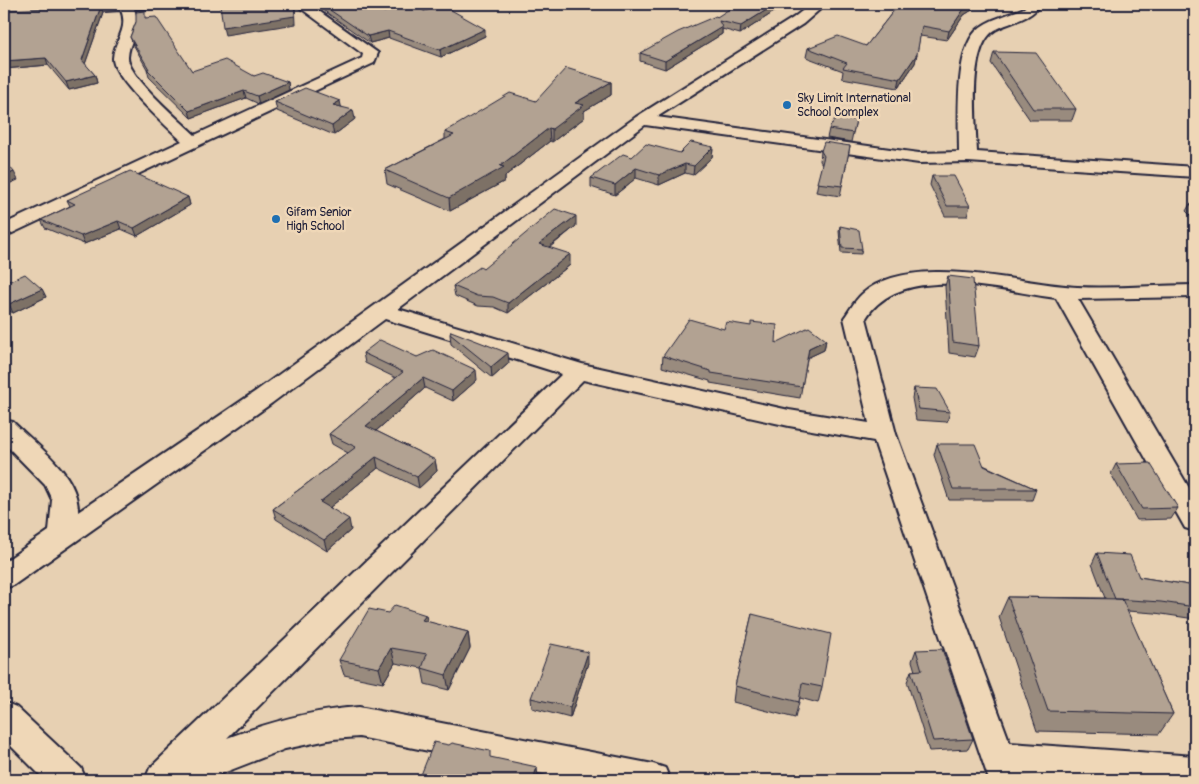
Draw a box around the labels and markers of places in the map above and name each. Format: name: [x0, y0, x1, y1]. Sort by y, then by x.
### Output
place label: Sky Limit International School Complex: [797, 91, 911, 120]
marker: Sky Limit International School Complex: [781, 99, 793, 111]
place label: Gifam Senior High School: [286, 205, 352, 234]
marker: Gifam Senior High School: [270, 213, 282, 225]

